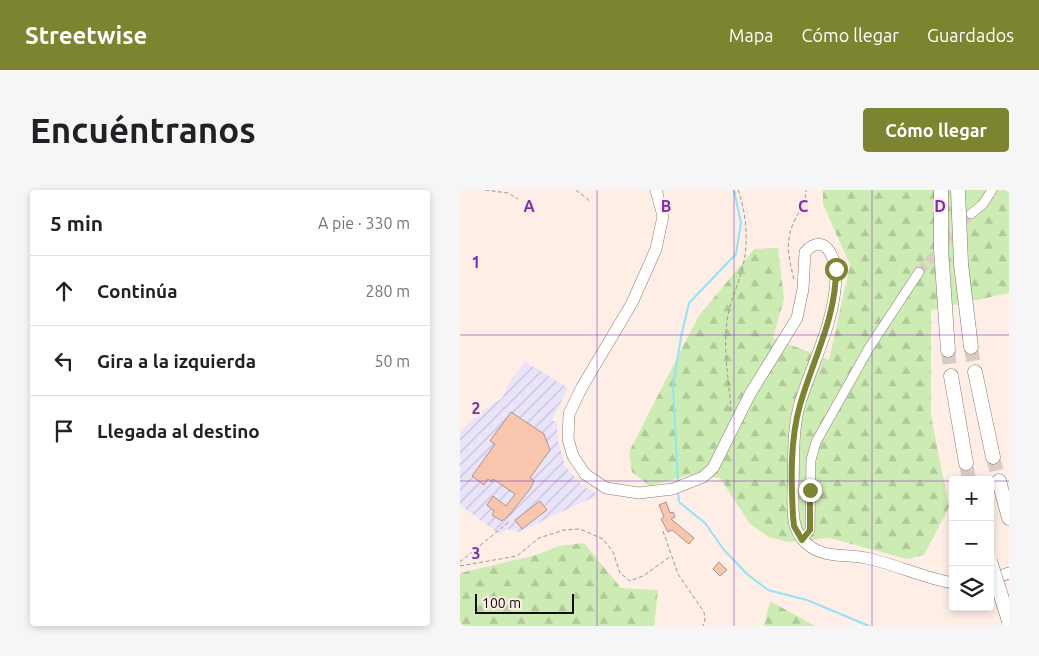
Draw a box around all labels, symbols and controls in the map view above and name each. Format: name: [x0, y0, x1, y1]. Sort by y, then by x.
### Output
text: Streetwise: [25, 22, 147, 49]
text: Mapa: [729, 25, 774, 45]
text: Cómo llegar: [802, 25, 899, 45]
text: Guardados: [927, 25, 1014, 45]
button: Cómo llegar: [863, 108, 1009, 152]
text: Encuéntranos: [30, 110, 256, 150]
text: A: [523, 197, 535, 215]
text: B: [661, 197, 671, 215]
text: C: [798, 197, 808, 215]
text: D: [934, 197, 946, 215]
text: 5 min: [50, 211, 103, 235]
text: A pie · 330 m: [318, 214, 410, 232]
text: 1: [471, 253, 481, 271]
route start: [825, 258, 848, 281]
icon: ahead: [50, 277, 78, 305]
text: Continúa: [97, 280, 178, 302]
text: 280 m: [365, 282, 410, 300]
icon: left: [50, 347, 78, 375]
text: Gira a la izquierda: [97, 350, 256, 372]
text: 50 m: [374, 352, 410, 370]
text: 2: [471, 399, 481, 417]
icon: arrive: [50, 417, 78, 445]
text: Llegada al destino: [97, 420, 260, 442]
map controls: [949, 476, 994, 611]
button: +: [949, 476, 994, 521]
route end: [799, 479, 822, 502]
button: −: [949, 521, 994, 566]
text: 3: [471, 544, 481, 562]
button: layers: [949, 566, 994, 611]
scale bar: [475, 591, 574, 614]
text: 100 m: [482, 595, 521, 611]

